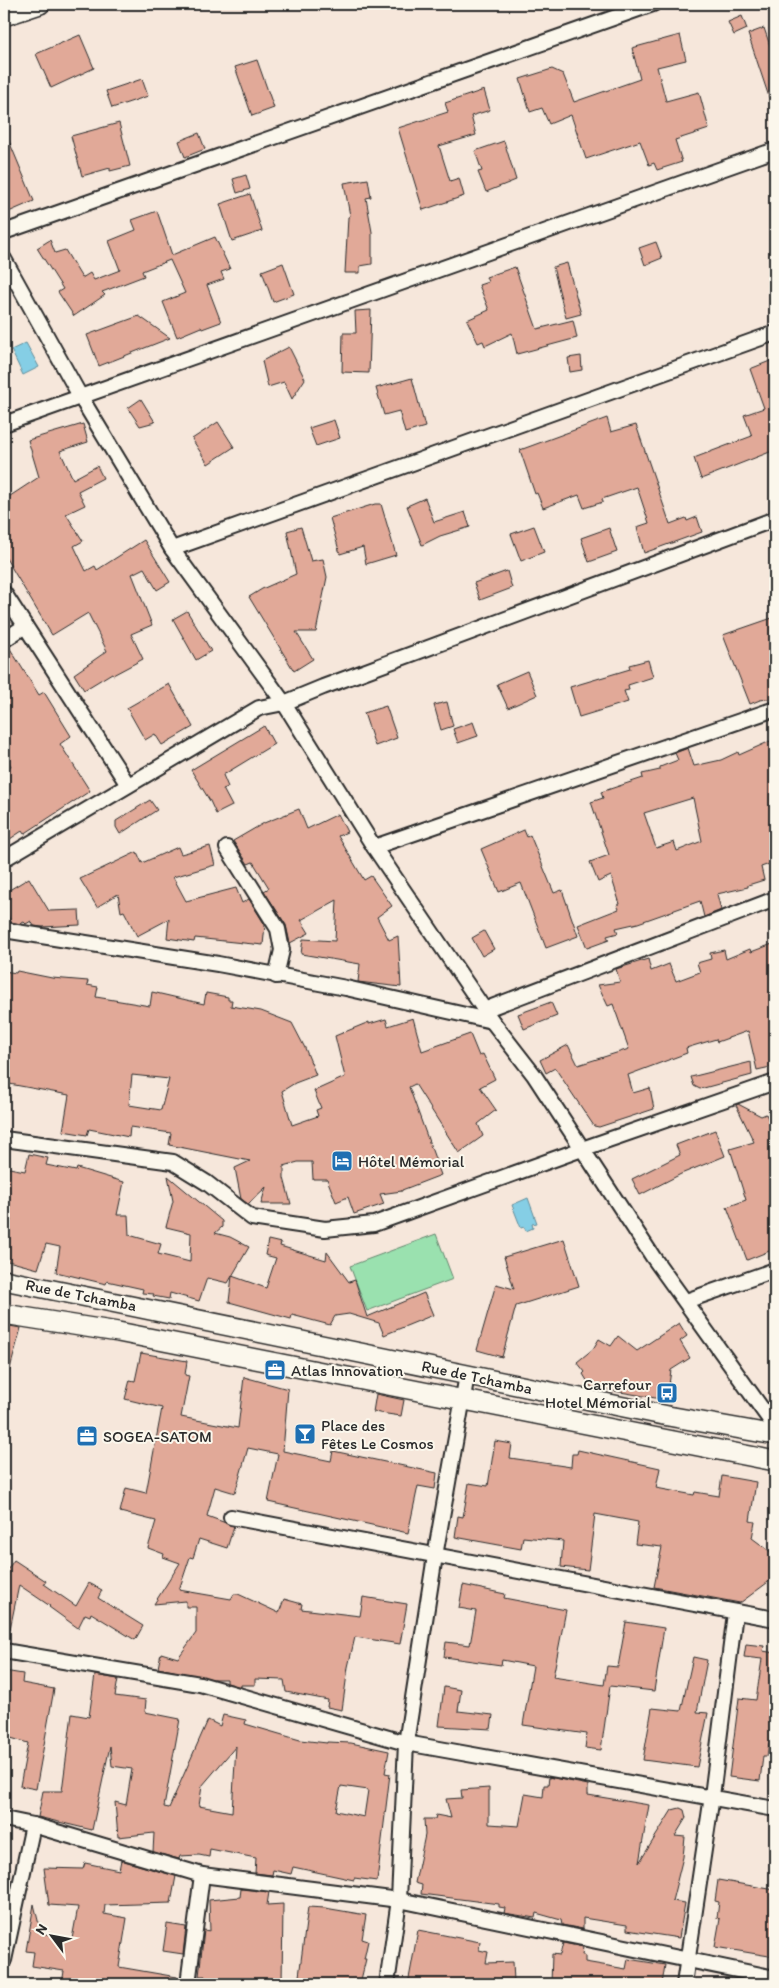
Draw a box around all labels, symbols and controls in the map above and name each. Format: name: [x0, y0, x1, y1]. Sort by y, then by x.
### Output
hotel icon: Hôtel Mémorial: [330, 1149, 354, 1173]
place label: Hôtel Mémorial: [358, 1152, 465, 1171]
street label: Rue de Tchamba: [24, 1275, 138, 1315]
street label: Rue de Tchamba: [420, 1356, 534, 1398]
office icon: Atlas Innovation: [263, 1358, 287, 1382]
place label: Atlas Innovation: [291, 1361, 404, 1380]
place label: Carrefour Hotel Mémorial: [545, 1375, 652, 1412]
bus stop icon: Carrefour Hotel Mémorial: [655, 1381, 679, 1405]
place label: Place des Fêtes Le Cosmos: [321, 1416, 434, 1453]
bar icon: Place des Fêtes Le Cosmos: [293, 1422, 317, 1446]
office icon: SOGEA-SATOM: [75, 1424, 99, 1448]
place label: SOGEA-SATOM: [103, 1427, 212, 1446]
north arrow: [28, 1910, 78, 1960]
text: N: [32, 1921, 51, 1938]

